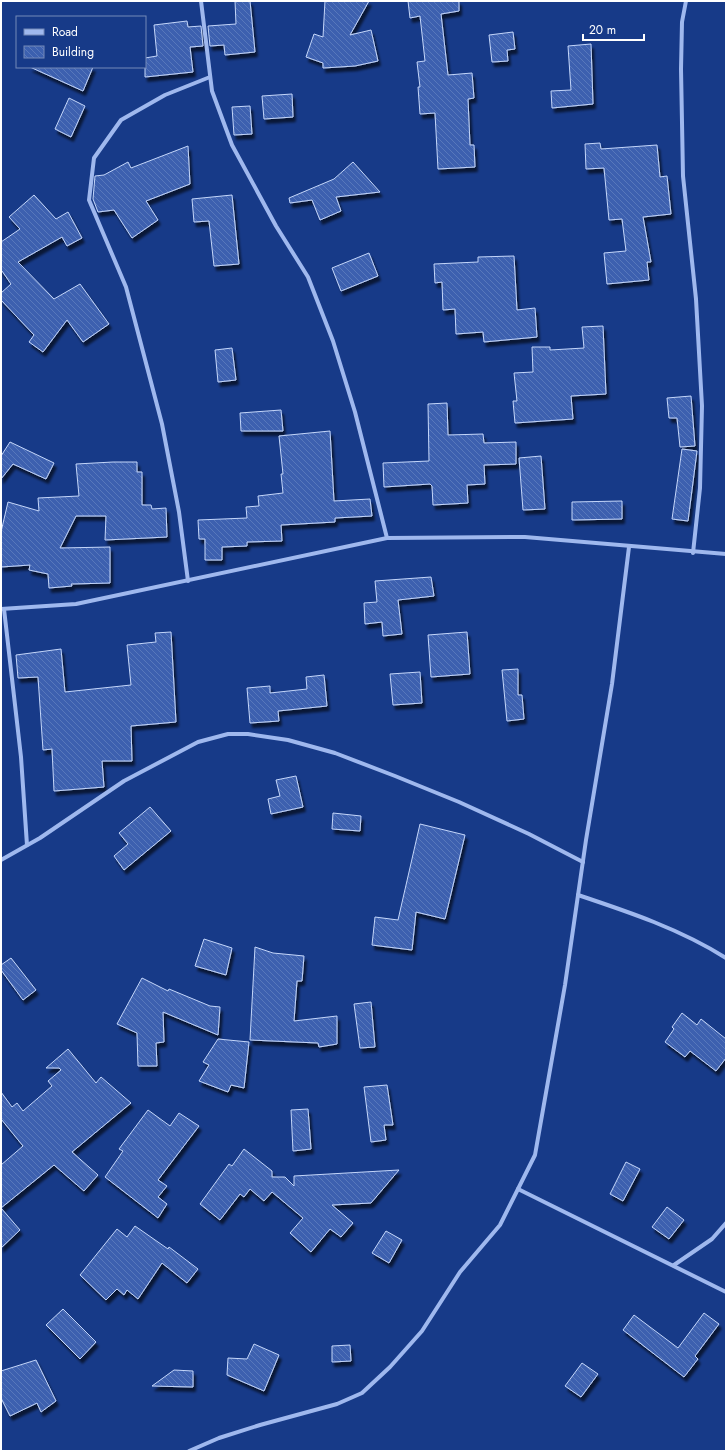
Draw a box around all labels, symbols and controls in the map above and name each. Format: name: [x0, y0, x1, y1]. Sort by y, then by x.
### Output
legend: [16, 16, 146, 68]
scale bar: [583, 16, 644, 42]
text: 20 m: [589, 21, 616, 39]
text: Road: [52, 23, 78, 41]
text: Building: [52, 43, 94, 61]

